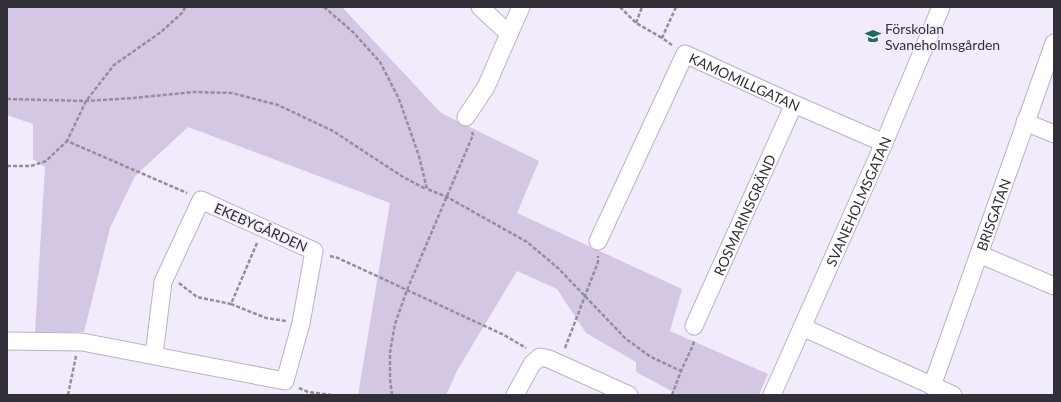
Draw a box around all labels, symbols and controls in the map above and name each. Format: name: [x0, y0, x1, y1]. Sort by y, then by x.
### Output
place label: Förskolan Svaneholmsgården: [885, 20, 1000, 53]
school or university icon: Förskolan Svaneholmsgården: [864, 27, 882, 45]
street label: KAMOMILLGATAN: [687, 49, 803, 114]
street label: SVANEHOLMSGATAN: [822, 134, 894, 269]
street label: ROSMARINSGRÄND: [709, 152, 779, 278]
street label: BRISGATAN: [972, 176, 1014, 253]
street label: EKEBYGÅRDEN: [212, 199, 310, 255]

